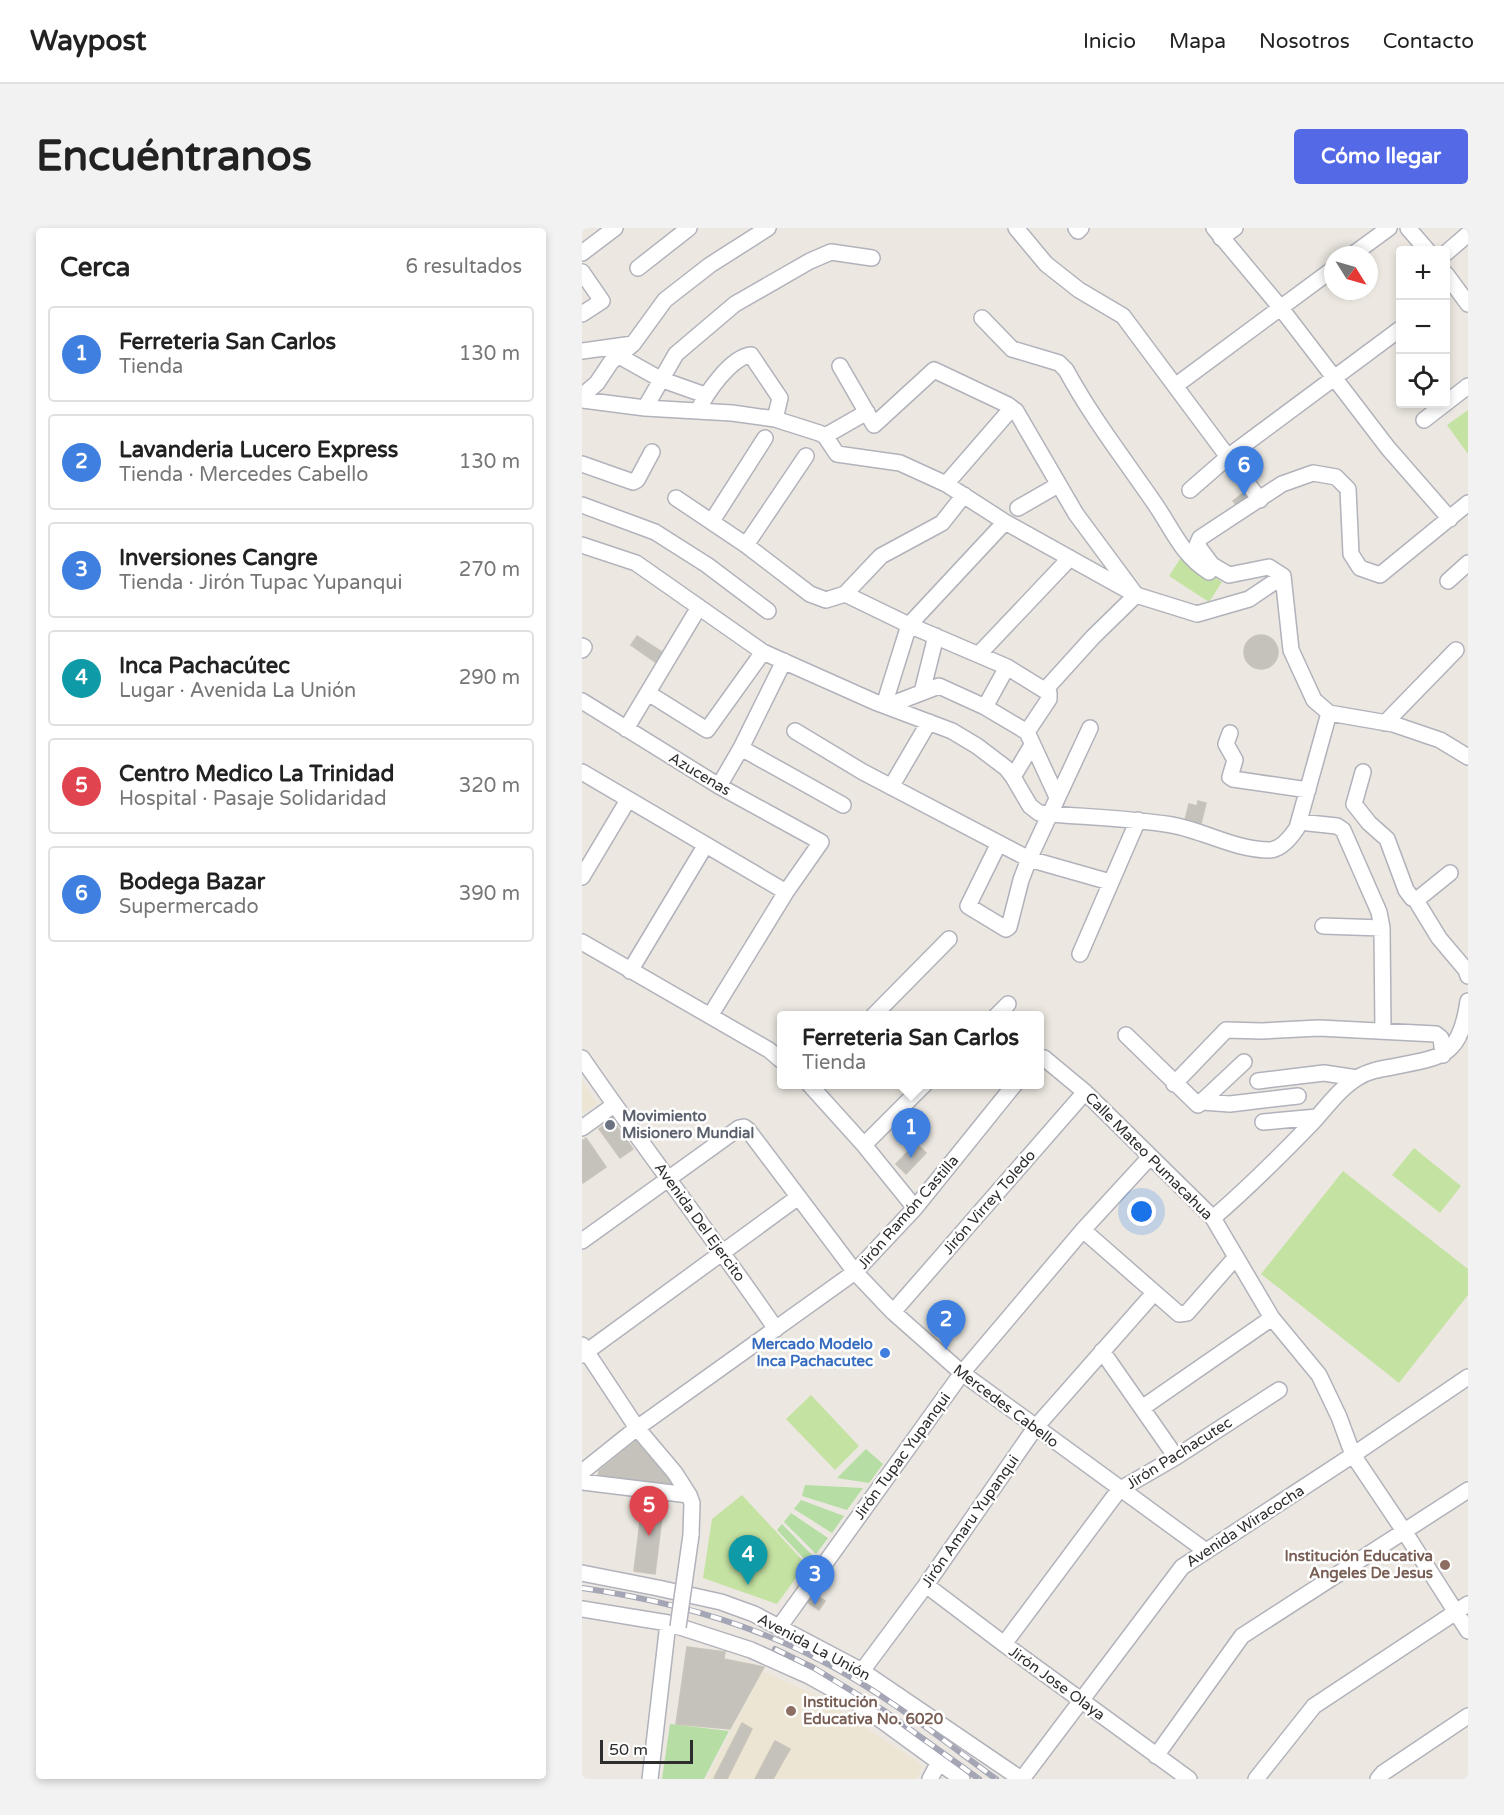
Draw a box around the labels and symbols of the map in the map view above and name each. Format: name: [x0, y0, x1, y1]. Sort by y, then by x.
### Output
north arrow: [1324, 246, 1378, 300]
pin: 6: [1224, 446, 1264, 496]
street label: Azucenas: [666, 749, 734, 799]
street label: Calle Mateo Pumacahua: [1081, 1088, 1217, 1224]
place label: Movimiento Misionero Mundial: [622, 1107, 754, 1142]
pin: 1: [892, 1108, 930, 1158]
marker: Movimiento Misionero Mundial: [603, 1118, 617, 1132]
street label: Jirón Virrey Toledo: [939, 1146, 1039, 1258]
street label: Jirón Ramón Castilla: [854, 1151, 962, 1273]
street label: Avenida Del Ejercito: [651, 1159, 749, 1285]
your location: [1127, 1197, 1156, 1226]
pin: 2: [926, 1300, 966, 1350]
place label: Mercado Modelo Inca Pachacutec: [752, 1335, 873, 1370]
marker: Mercado Modelo Inca Pachacutec: [878, 1346, 892, 1360]
street label: Mercedes Cabello: [950, 1361, 1062, 1451]
street label: Jirón Tupac Yupanqui: [850, 1389, 954, 1523]
street label: Jirón Pachacutec: [1123, 1413, 1235, 1493]
street label: Jirón Amaru Yupanqui: [917, 1451, 1023, 1591]
street label: Avenida Wiracocha: [1183, 1481, 1307, 1571]
pin: 5: [630, 1486, 668, 1536]
pin: 4: [728, 1536, 768, 1585]
place label: Institución Educativa Angeles De Jesus: [1284, 1547, 1433, 1583]
pin: 3: [796, 1556, 834, 1605]
marker: Institución Educativa Angeles De Jesus: [1438, 1558, 1452, 1572]
street label: Avenida La Unión: [755, 1610, 873, 1684]
street label: Jirón Jose Olaya: [1005, 1642, 1109, 1724]
place label: Institución Educativa No. 6020: [803, 1693, 944, 1728]
marker: Institución Educativa No. 6020: [784, 1704, 798, 1718]
scale bar: [600, 1737, 693, 1764]

